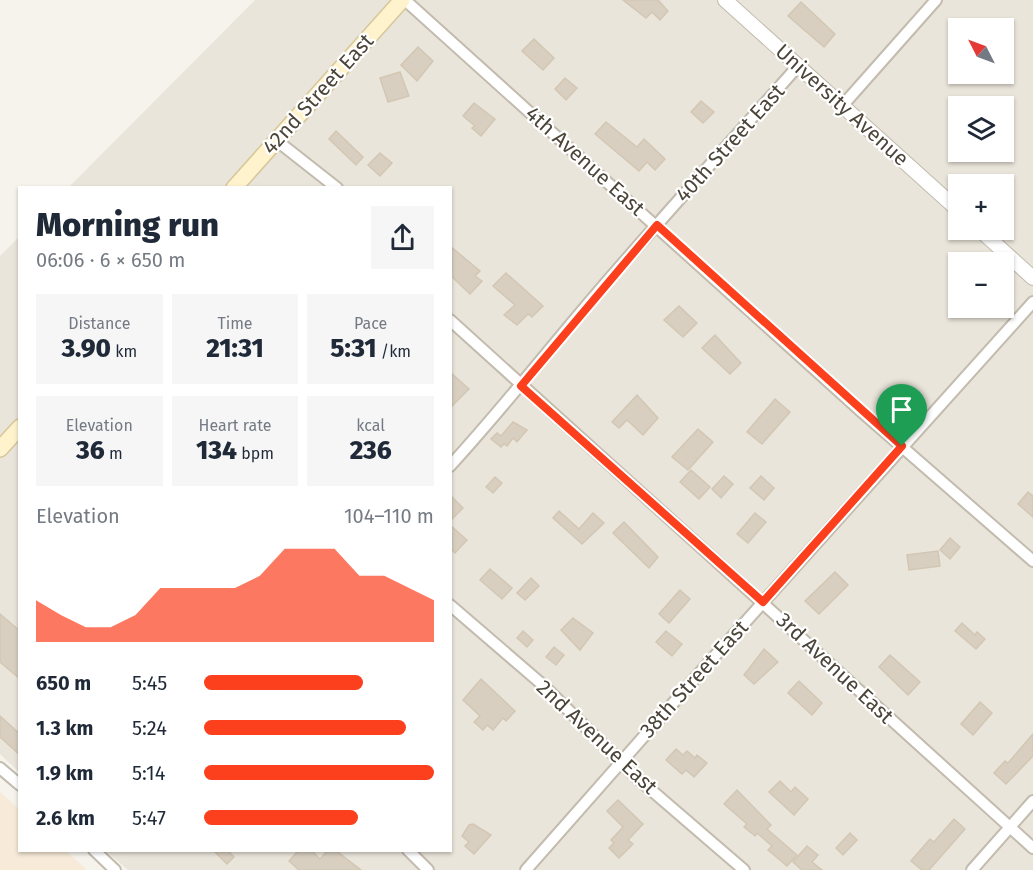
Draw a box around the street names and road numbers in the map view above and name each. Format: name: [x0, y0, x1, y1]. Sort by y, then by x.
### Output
street label: 42nd Street East: [257, 28, 379, 160]
street label: University Avenue: [770, 38, 914, 172]
street label: 40th Street East: [670, 78, 790, 208]
street label: 4th Avenue East: [520, 101, 650, 222]
street label: 3rd Avenue East: [771, 607, 899, 729]
street label: 38th Street East: [634, 614, 754, 743]
street label: 2nd Avenue East: [531, 674, 663, 800]

